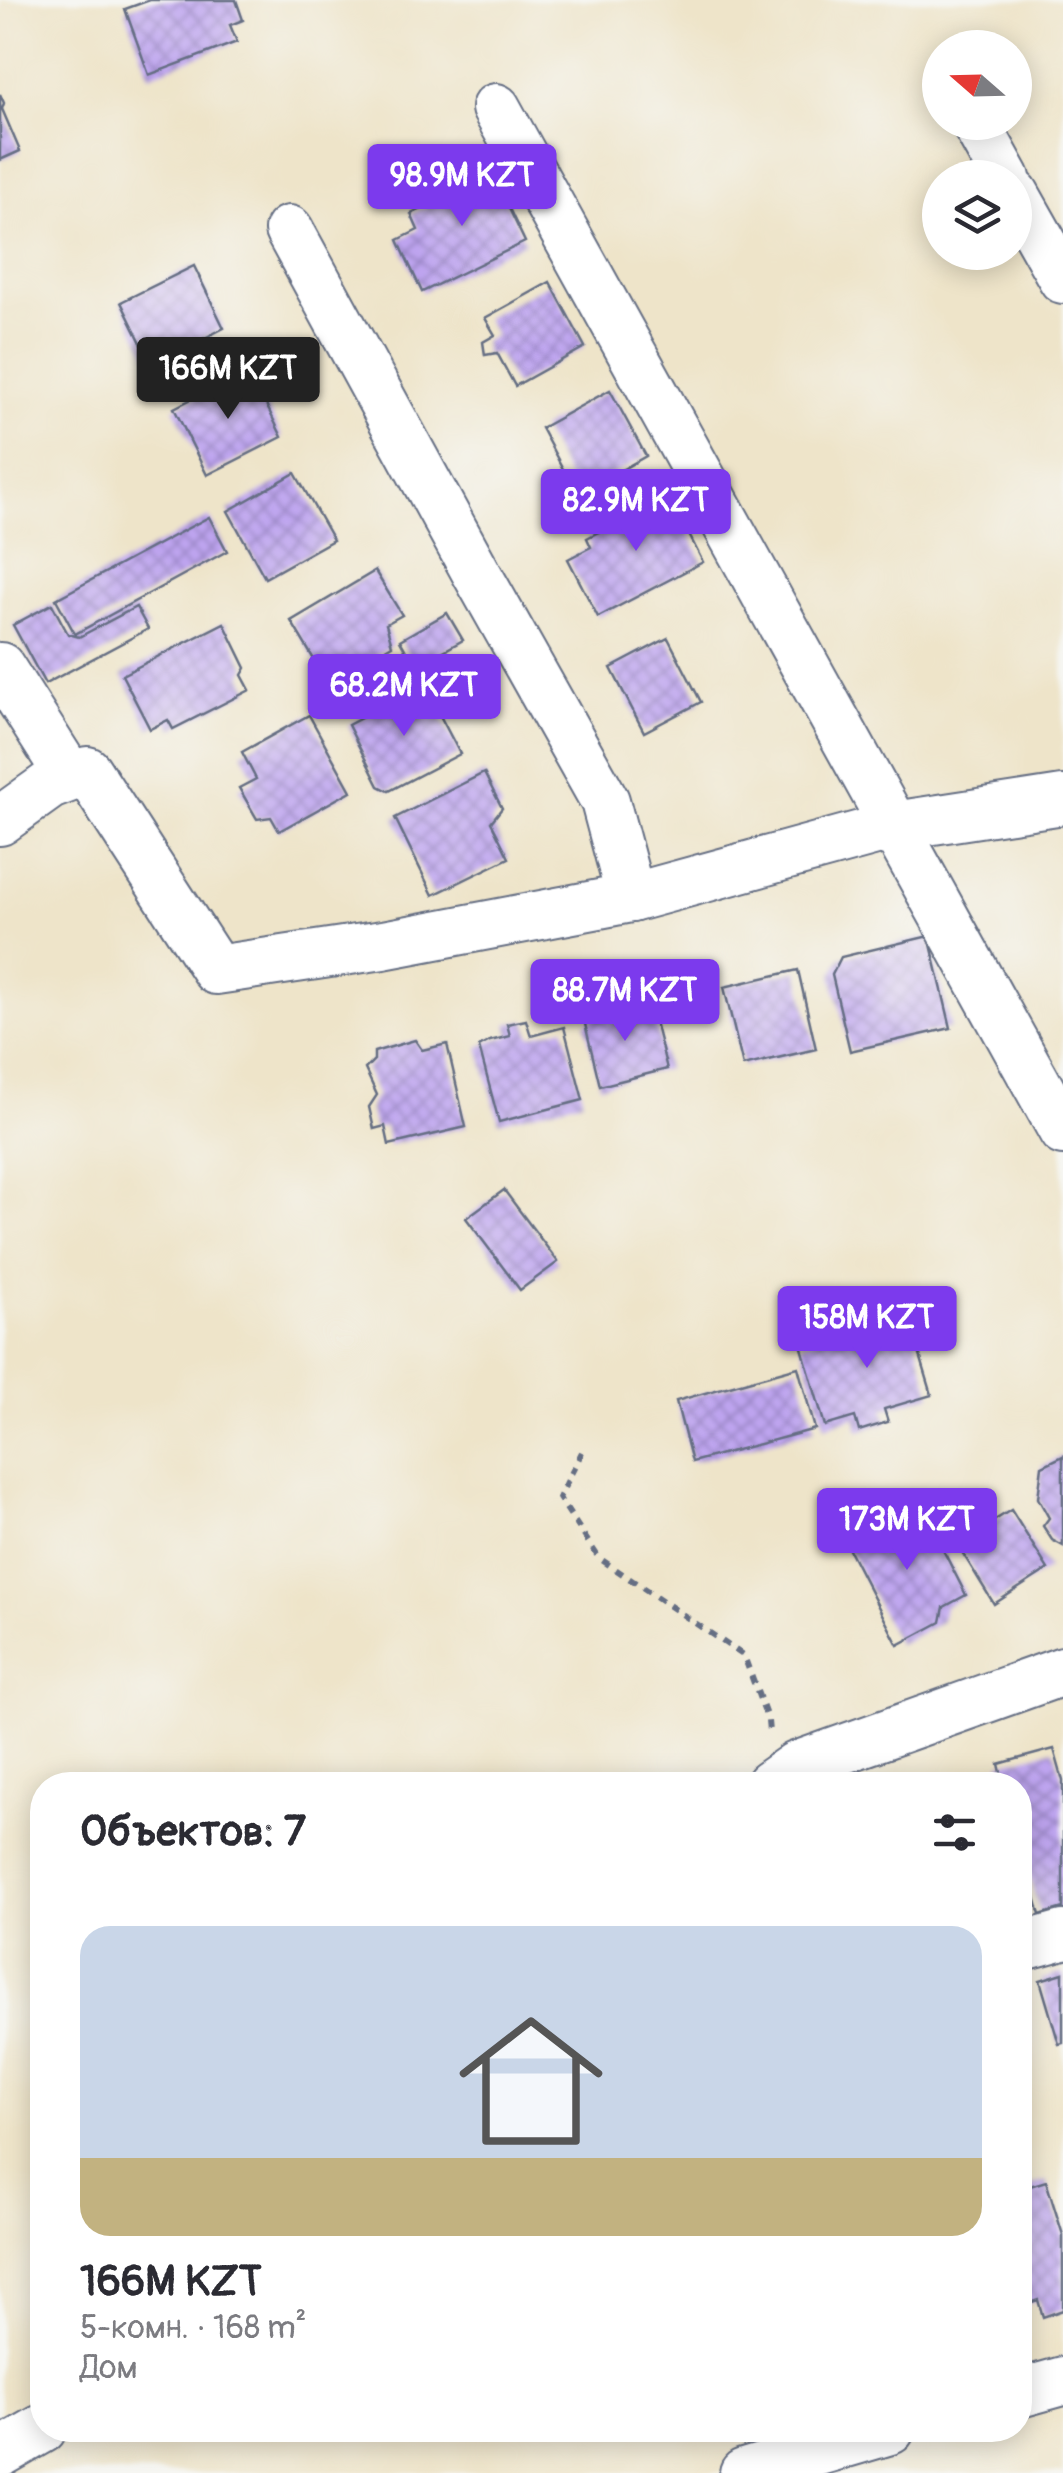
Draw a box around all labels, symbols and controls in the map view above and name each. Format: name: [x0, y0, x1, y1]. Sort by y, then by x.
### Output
north arrow: [922, 30, 1032, 140]
map controls: [922, 30, 1032, 270]
pin: 98.9M KZT: [348, 144, 576, 229]
text: 98.9M KZT: [390, 156, 534, 196]
button: layers: [922, 160, 1032, 270]
pin: 166M KZT: [125, 337, 331, 422]
text: 166M KZT: [159, 349, 297, 389]
pin: 82.9M KZT: [522, 469, 750, 554]
text: 82.9M KZT: [563, 481, 709, 521]
pin: 68.2M KZT: [290, 654, 518, 739]
text: 68.2M KZT: [330, 666, 478, 706]
pin: 88.7M KZT: [511, 959, 739, 1044]
text: 88.7M KZT: [552, 971, 698, 1011]
pin: 158M KZT: [764, 1286, 970, 1371]
text: 158M KZT: [800, 1298, 934, 1338]
pin: 173M KZT: [804, 1488, 1010, 1573]
text: 173M KZT: [839, 1500, 975, 1540]
icon: filters: [927, 1805, 982, 1860]
text: Объектов: 7: [80, 1806, 306, 1858]
icon: home: [441, 1991, 621, 2171]
text: 166M KZT: [80, 2256, 262, 2308]
text: 5-комн. · 168 m²: [80, 2308, 307, 2348]
text: Дом: [80, 2348, 137, 2388]

